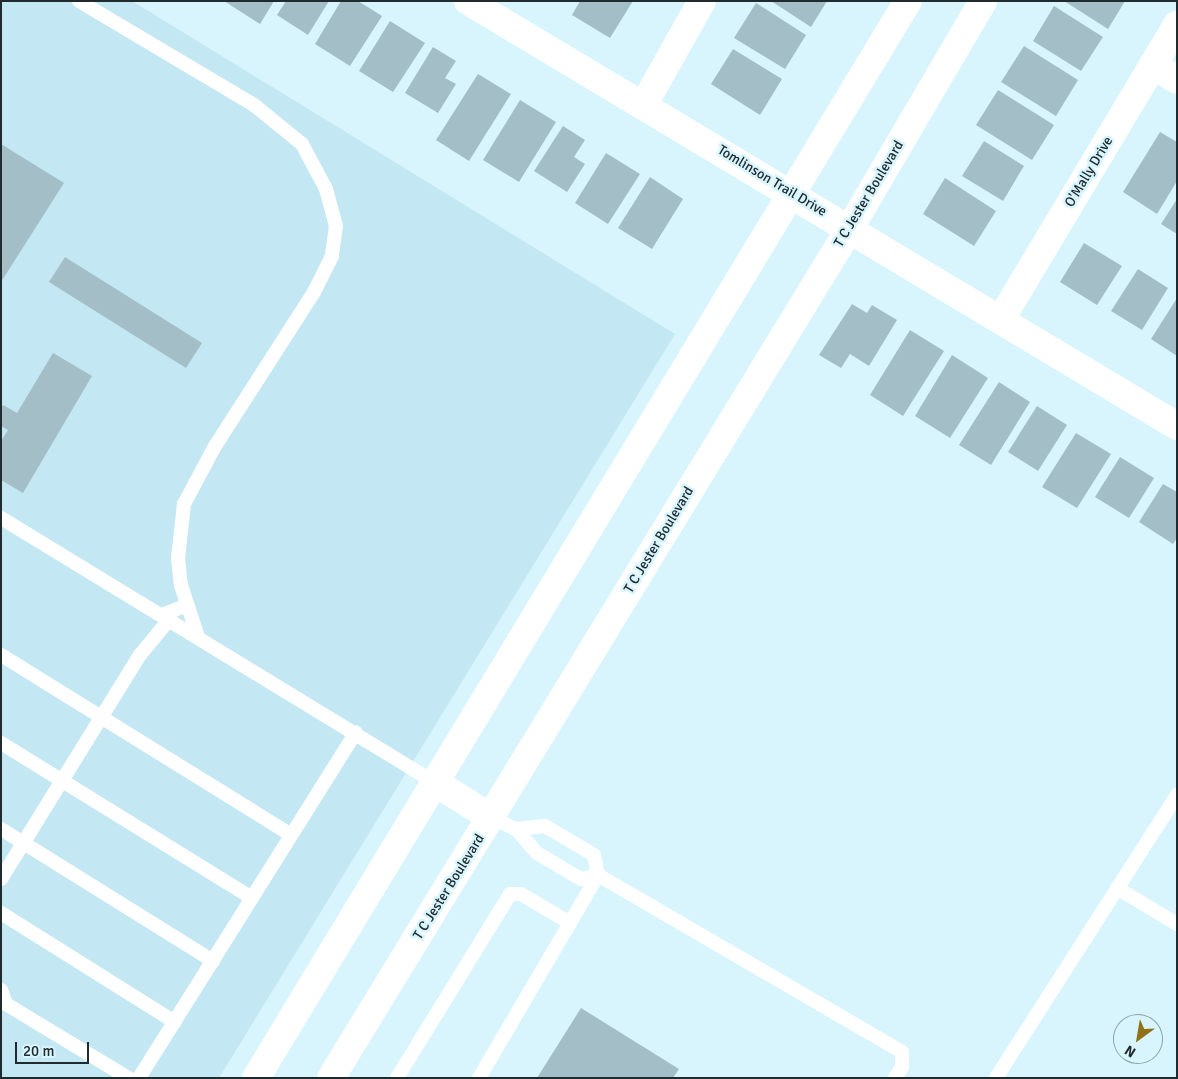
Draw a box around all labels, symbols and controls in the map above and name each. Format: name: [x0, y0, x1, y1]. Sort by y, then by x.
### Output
street label: O'Mally Drive: [1061, 134, 1117, 210]
street label: T C Jester Boulevard: [831, 138, 907, 250]
street label: Tomlinson Trail Drive: [714, 142, 830, 220]
street label: T C Jester Boulevard: [621, 484, 697, 596]
street label: T C Jester Boulevard: [410, 831, 488, 943]
north arrow: [1113, 1014, 1163, 1064]
scale bar: [18, 1032, 91, 1064]
text: 20 m: [23, 1042, 54, 1060]
text: N: [1122, 1042, 1139, 1061]

